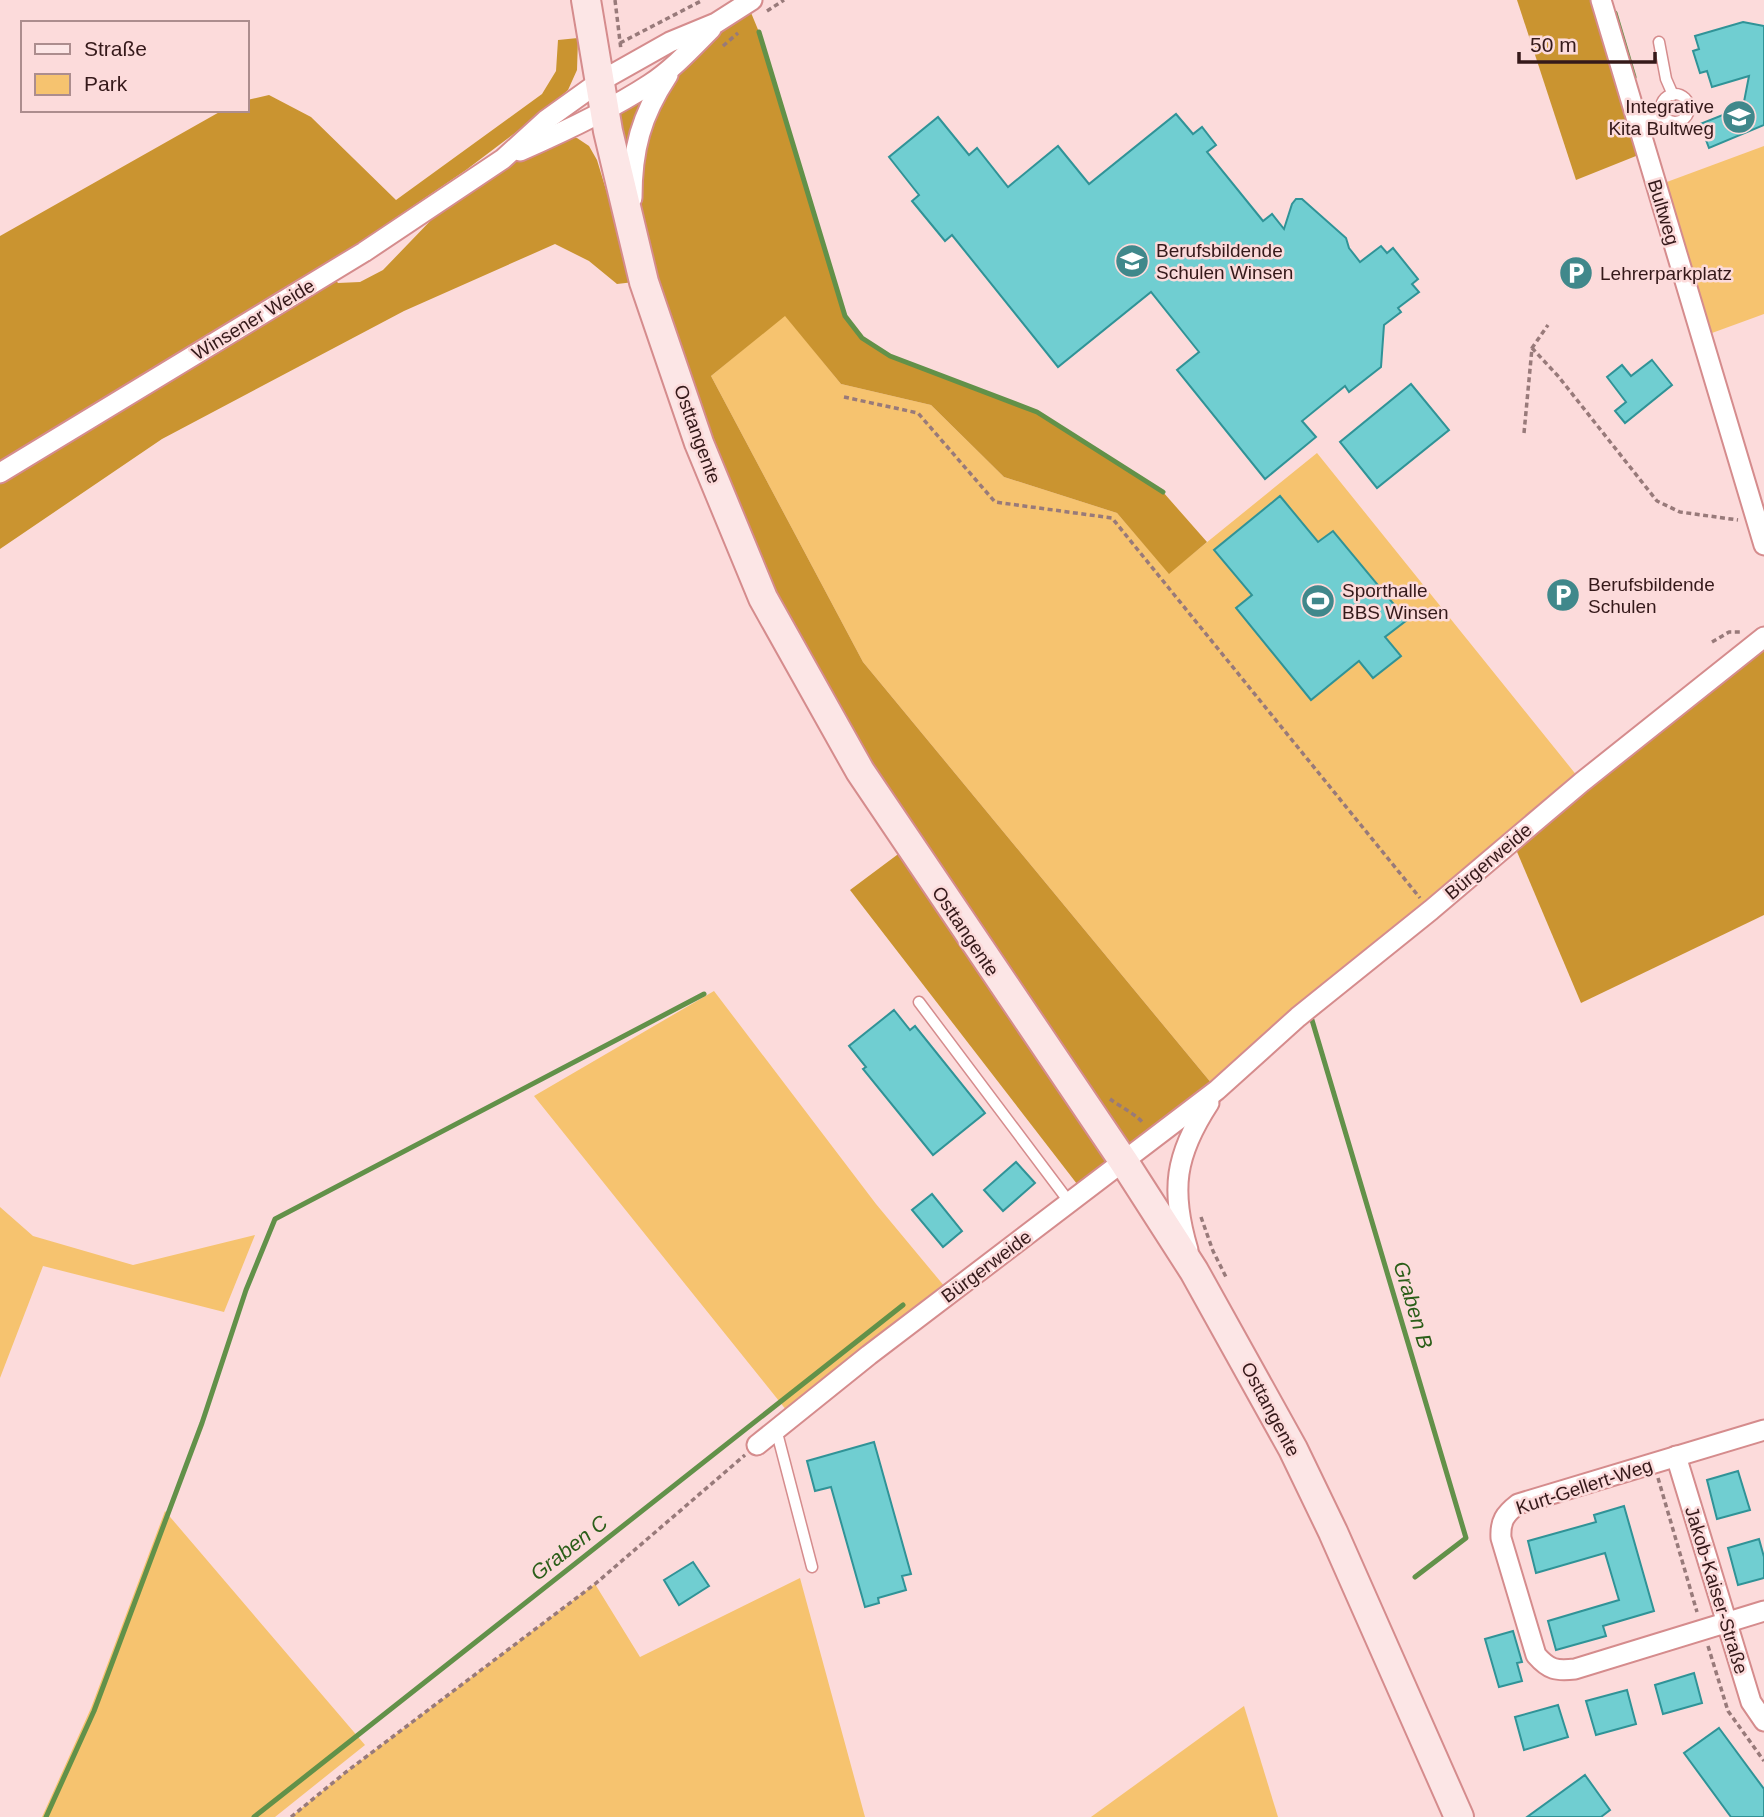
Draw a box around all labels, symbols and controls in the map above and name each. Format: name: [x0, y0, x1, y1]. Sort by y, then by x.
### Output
legend: [21, 21, 248, 112]
scale bar: [1519, 21, 1656, 65]
text: 50 m: [1530, 33, 1577, 56]
text: Straße: [84, 37, 147, 60]
text: Park: [84, 72, 128, 95]
place label: Integrative Kita Bultweg: [1608, 96, 1714, 139]
school or university icon: Integrative Kita Bultweg: [1720, 98, 1758, 136]
street label: Bultweg: [1644, 177, 1683, 248]
place label: Berufsbildende Schulen Winsen: [1156, 240, 1293, 283]
school or university icon: Berufsbildende Schulen Winsen: [1113, 242, 1151, 280]
parking icon: Lehrerparkplatz: [1557, 254, 1595, 292]
place label: Lehrerparkplatz: [1600, 263, 1732, 284]
street label: Winsener Weide: [188, 275, 318, 364]
street label: Osttangente: [670, 382, 725, 486]
place label: Berufsbildende Schulen: [1588, 574, 1715, 617]
parking icon: Berufsbildende Schulen: [1544, 576, 1582, 614]
place label: Sporthalle BBS Winsen: [1342, 580, 1449, 623]
sports icon: Sporthalle BBS Winsen: [1299, 582, 1337, 620]
street label: Bürgerweide: [1441, 819, 1536, 904]
street label: Osttangente: [928, 882, 1003, 980]
street label: Bürgerweide: [937, 1226, 1035, 1307]
water label: Graben B: [1389, 1259, 1438, 1351]
street label: Osttangente: [1237, 1359, 1304, 1460]
street label: Kurt-Gellert-Weg: [1513, 1455, 1655, 1518]
street label: Jakob-Kaiser-Straße: [1681, 1504, 1752, 1677]
water label: Graben C: [526, 1510, 612, 1585]

